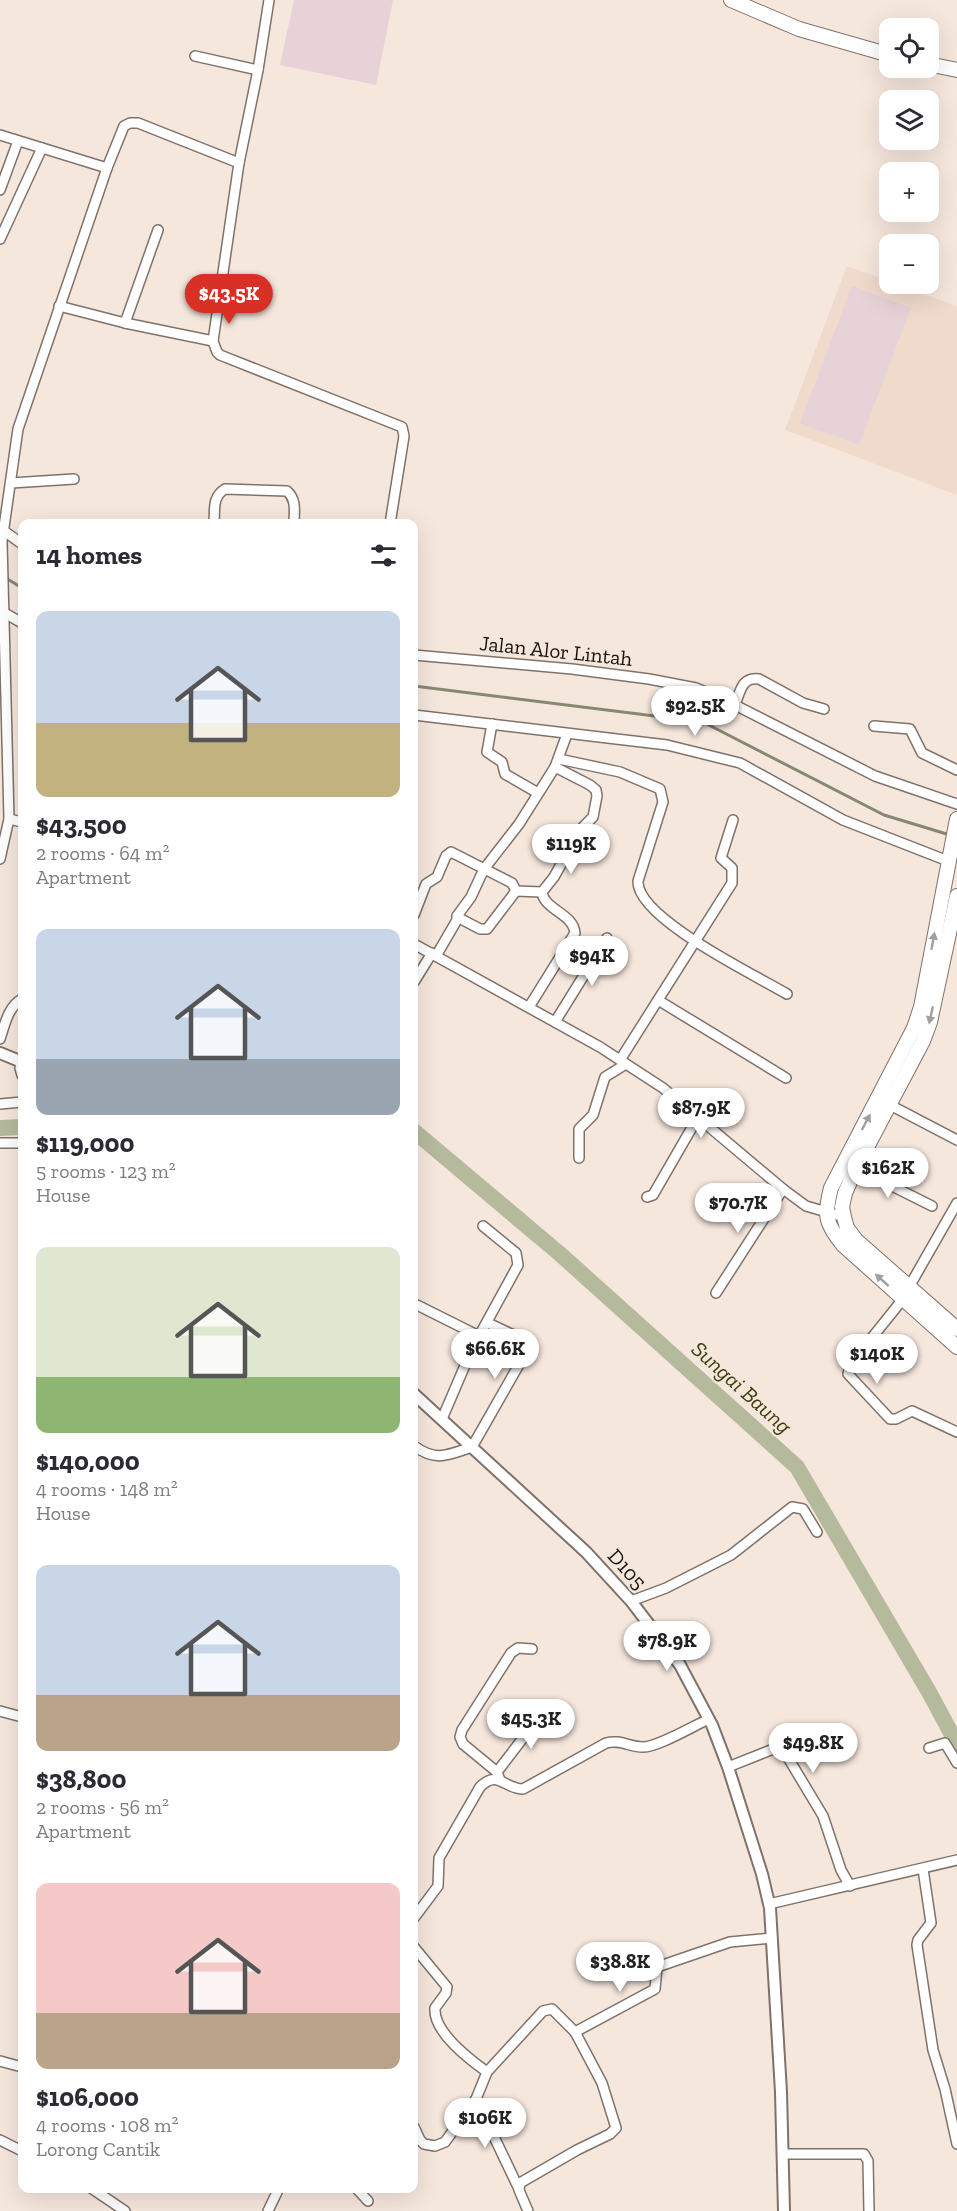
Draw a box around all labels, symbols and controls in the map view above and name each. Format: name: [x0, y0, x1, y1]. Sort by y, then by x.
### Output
map controls: [879, 18, 939, 294]
button: locate: [879, 18, 939, 78]
button: layers: [879, 90, 939, 150]
button: +: [879, 162, 939, 222]
button: −: [879, 234, 939, 294]
pin: $43.5K: [180, 274, 278, 325]
text: $43.5K: [199, 281, 259, 305]
text: 14 homes: [36, 539, 142, 571]
icon: filters: [367, 539, 400, 572]
street label: Jalan Alor Lintah: [479, 630, 634, 671]
icon: home: [164, 650, 272, 758]
pin: $92.5K: [646, 686, 744, 737]
text: $92.5K: [665, 693, 725, 717]
text: $43,500: [36, 809, 127, 841]
pin: $119K: [529, 824, 613, 875]
text: $119K: [546, 831, 596, 855]
text: 2 rooms · 64 m²: [36, 841, 169, 865]
text: Apartment: [36, 865, 131, 889]
one-way arrow: [929, 931, 938, 950]
pin: $94K: [556, 936, 628, 987]
text: $94K: [569, 943, 615, 967]
icon: home: [164, 968, 272, 1076]
one-way arrow: [926, 1005, 935, 1024]
pin: $87.9K: [652, 1088, 750, 1139]
text: $87.9K: [672, 1095, 730, 1119]
one-way arrow: [861, 1113, 871, 1130]
text: $119,000: [36, 1127, 134, 1159]
pin: $162K: [846, 1148, 930, 1199]
text: $162K: [862, 1155, 914, 1179]
text: 5 rooms · 123 m²: [36, 1159, 176, 1183]
text: House: [36, 1183, 90, 1207]
pin: $70.7K: [689, 1183, 787, 1234]
text: $70.7K: [709, 1190, 767, 1214]
one-way arrow: [875, 1274, 890, 1287]
icon: home: [164, 1286, 272, 1394]
pin: $66.6K: [446, 1329, 544, 1380]
pin: $140K: [835, 1334, 919, 1385]
water label: Sungai Baung: [686, 1335, 798, 1440]
text: $66.6K: [465, 1336, 525, 1360]
text: $140K: [850, 1341, 904, 1365]
text: $140,000: [36, 1445, 140, 1477]
text: 4 rooms · 148 m²: [36, 1477, 178, 1501]
text: House: [36, 1501, 90, 1525]
street label: D105: [603, 1543, 652, 1594]
icon: home: [164, 1604, 272, 1712]
pin: $78.9K: [618, 1621, 716, 1672]
text: $78.9K: [637, 1628, 697, 1652]
pin: $45.3K: [482, 1699, 580, 1750]
text: $45.3K: [501, 1706, 561, 1730]
pin: $49.8K: [764, 1723, 862, 1774]
text: $49.8K: [783, 1730, 843, 1754]
text: $38,800: [36, 1763, 126, 1795]
text: 2 rooms · 56 m²: [36, 1795, 169, 1819]
text: Apartment: [36, 1819, 131, 1843]
icon: home: [164, 1922, 272, 2030]
pin: $38.8K: [571, 1942, 669, 1993]
text: $38.8K: [590, 1949, 650, 1973]
text: $106,000: [36, 2081, 139, 2113]
pin: $106K: [443, 2098, 527, 2149]
text: $106K: [458, 2105, 512, 2129]
text: 4 rooms · 108 m²: [36, 2113, 178, 2137]
text: Lorong Cantik: [36, 2137, 160, 2161]

